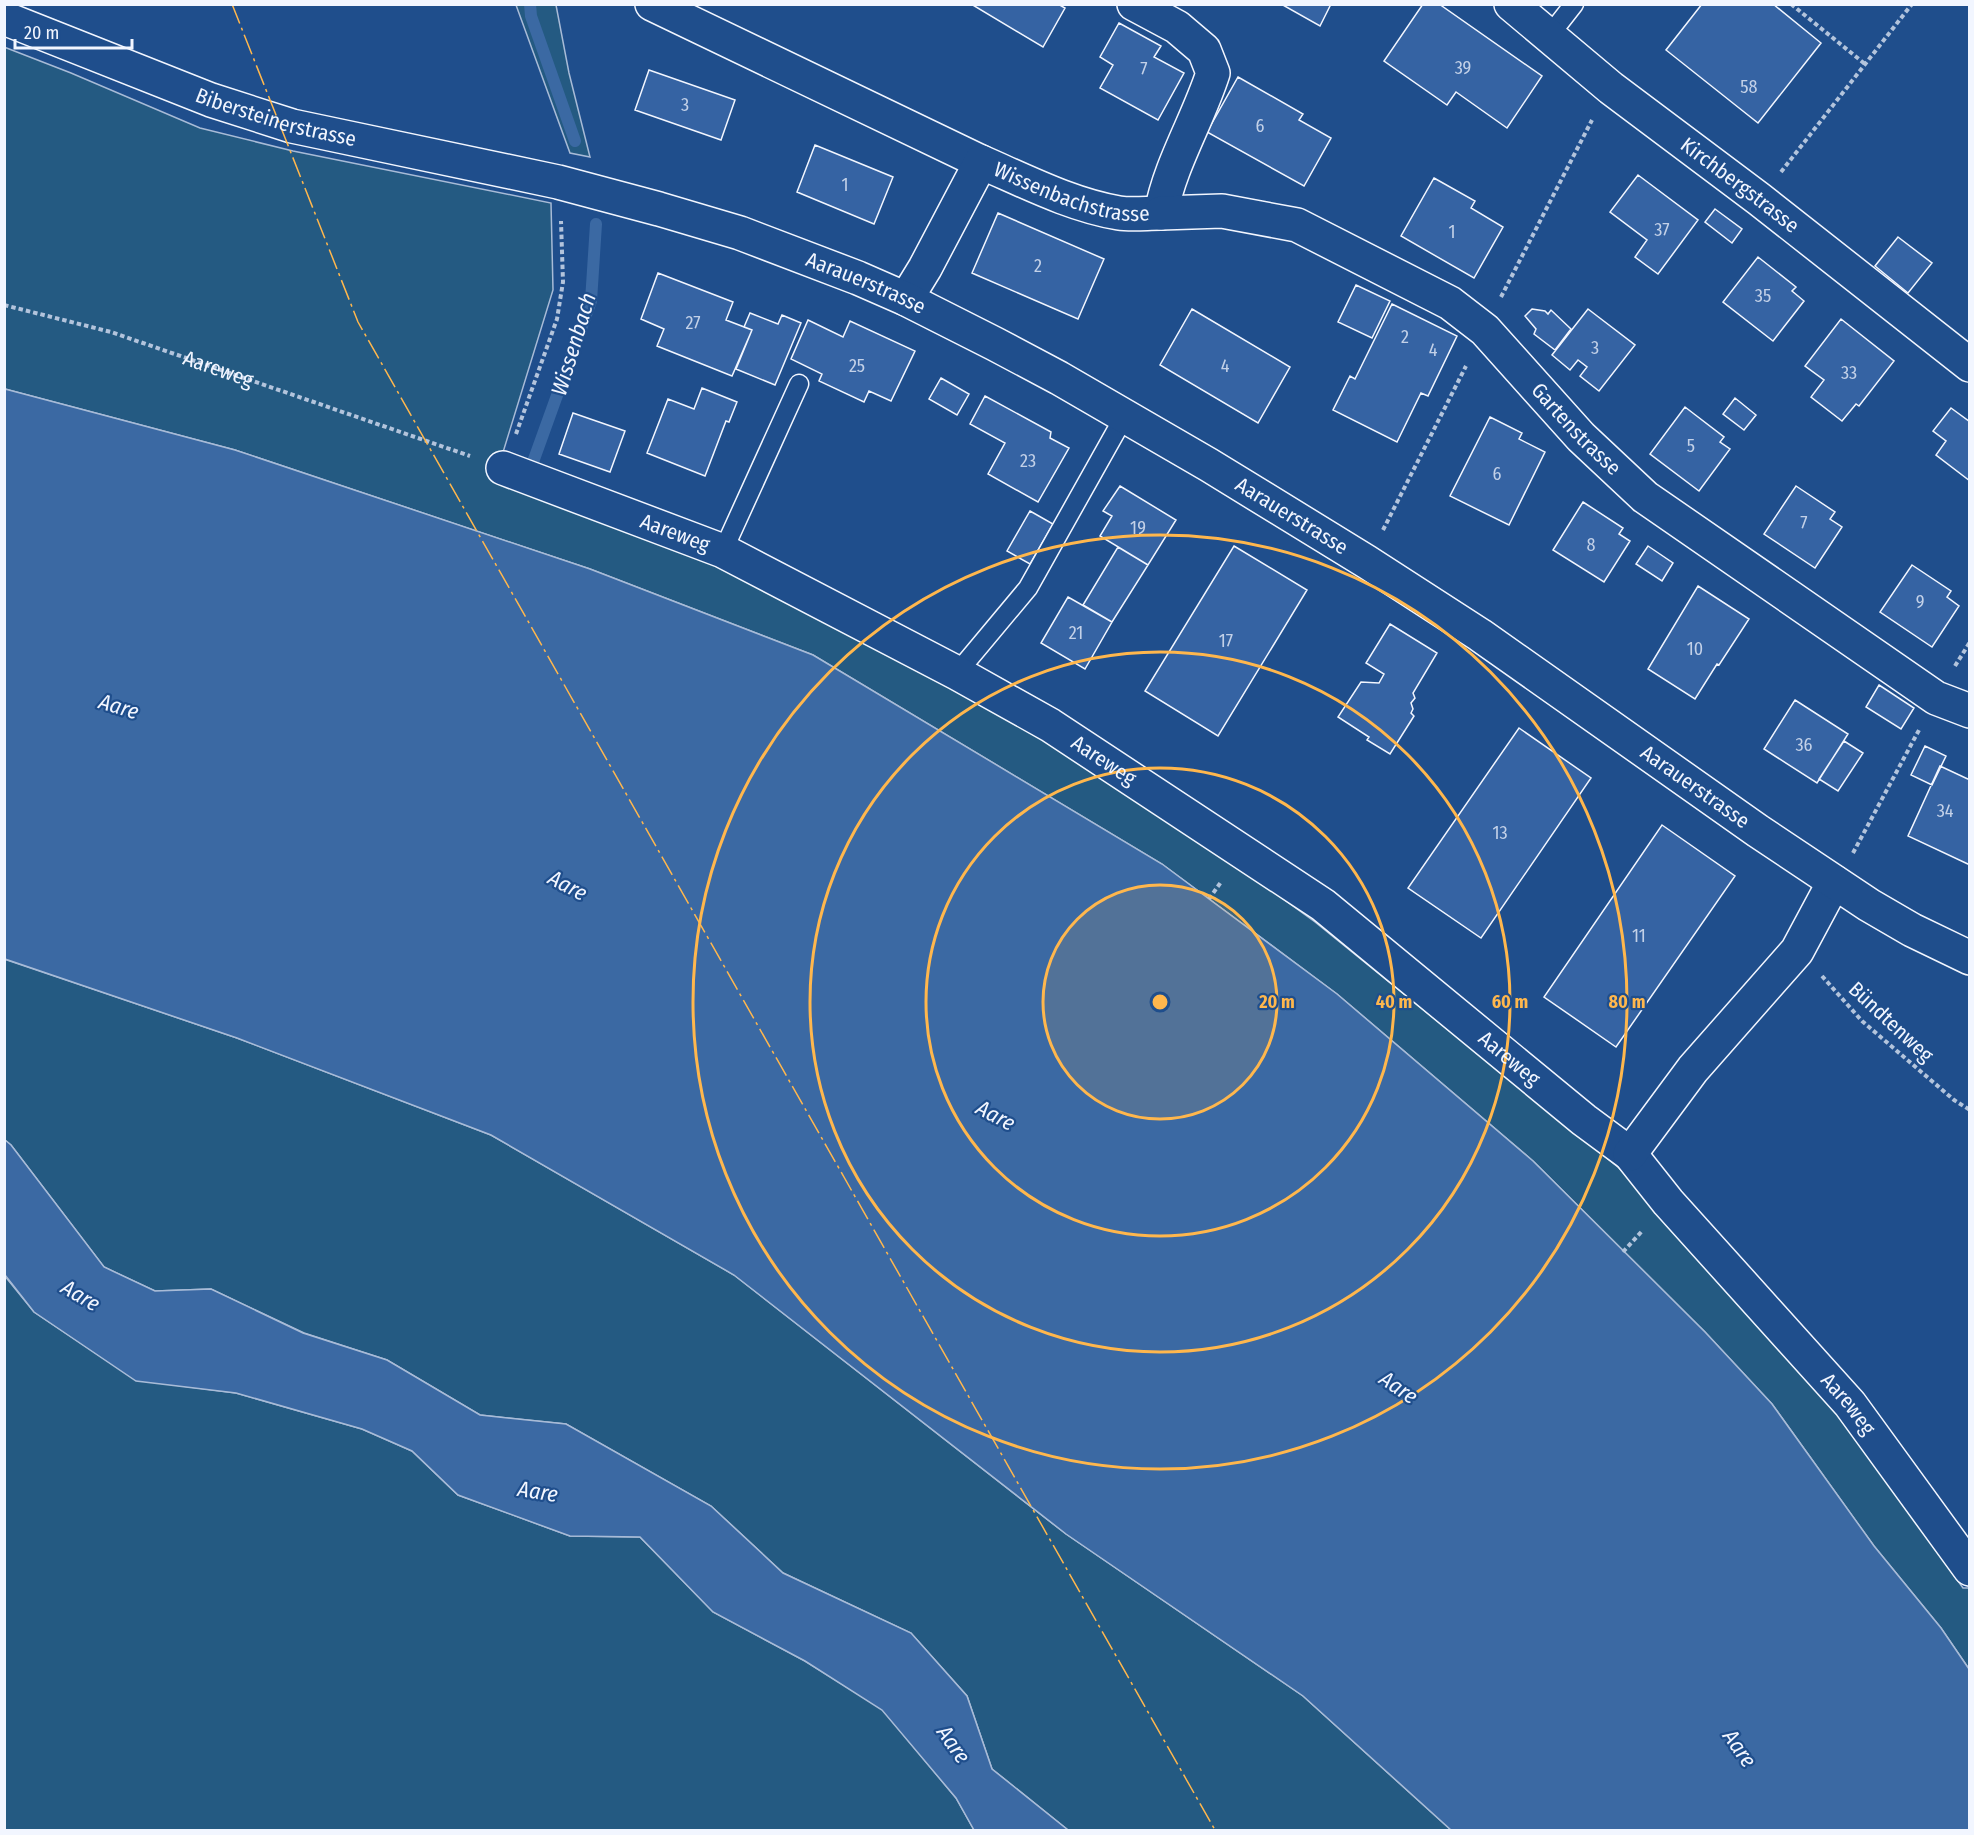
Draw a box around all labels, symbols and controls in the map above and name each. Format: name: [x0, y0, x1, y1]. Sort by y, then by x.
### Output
scale bar: [15, 12, 132, 50]
text: 20 m: [24, 22, 59, 44]
house number: 39: [1455, 57, 1471, 79]
house number: 7: [1140, 58, 1148, 80]
house number: 58: [1740, 76, 1758, 98]
street label: Bibersteinerstrasse: [192, 82, 359, 152]
house number: 3: [681, 94, 689, 116]
house number: 6: [1256, 115, 1265, 137]
street label: Kirchbergstrasse: [1675, 132, 1804, 239]
street label: Wissenbachstrasse: [990, 156, 1150, 227]
house number: 1: [841, 174, 849, 196]
house number: 37: [1654, 219, 1670, 241]
house number: 1: [1448, 221, 1456, 243]
street label: Aarauerstrasse: [802, 246, 930, 320]
house number: 2: [1034, 255, 1042, 277]
house number: 35: [1755, 285, 1771, 307]
water label: Wissenbach: [545, 289, 602, 399]
house number: 27: [685, 312, 701, 334]
house number: 2: [1401, 326, 1409, 348]
house number: 3: [1591, 337, 1599, 359]
house number: 4: [1429, 339, 1438, 361]
street label: Aareweg: [180, 345, 257, 393]
house number: 25: [849, 355, 865, 377]
house number: 4: [1221, 355, 1230, 377]
house number: 33: [1841, 362, 1857, 384]
street label: Gartenstrasse: [1526, 378, 1627, 481]
house number: 5: [1687, 435, 1695, 457]
house number: 23: [1020, 450, 1036, 472]
house number: 6: [1493, 463, 1502, 485]
street label: Aarauerstrasse: [1231, 471, 1353, 560]
street label: Aareweg: [637, 508, 714, 558]
house number: 7: [1800, 512, 1808, 534]
house number: 19: [1130, 517, 1146, 539]
house number: 8: [1587, 534, 1596, 556]
house number: 9: [1916, 591, 1924, 613]
house number: 21: [1069, 622, 1083, 644]
house number: 17: [1219, 630, 1233, 652]
house number: 10: [1687, 638, 1703, 660]
water label: Aare: [95, 687, 142, 725]
street label: Aareweg: [1066, 730, 1141, 791]
house number: 36: [1795, 734, 1813, 756]
street label: Aarauerstrasse: [1636, 739, 1755, 834]
house number: 34: [1937, 800, 1954, 822]
house number: 13: [1492, 822, 1508, 844]
water label: Aare: [543, 864, 592, 907]
house number: 11: [1632, 925, 1646, 947]
street label: Bündtenweg: [1843, 976, 1939, 1068]
text: 20 m: [1258, 991, 1295, 1013]
text: 40 m: [1376, 991, 1412, 1013]
text: 60 m: [1492, 991, 1528, 1013]
text: 80 m: [1609, 991, 1645, 1013]
centre of rings: [1150, 992, 1170, 1012]
street label: Aareweg: [1473, 1025, 1546, 1092]
water label: Aare: [971, 1094, 1020, 1137]
water label: Aare: [56, 1273, 105, 1317]
water label: Aare: [1374, 1364, 1423, 1410]
street label: Aareweg: [1815, 1368, 1881, 1440]
water label: Aare: [515, 1475, 560, 1508]
water label: Aare: [930, 1719, 976, 1769]
water label: Aare: [1716, 1723, 1762, 1773]

